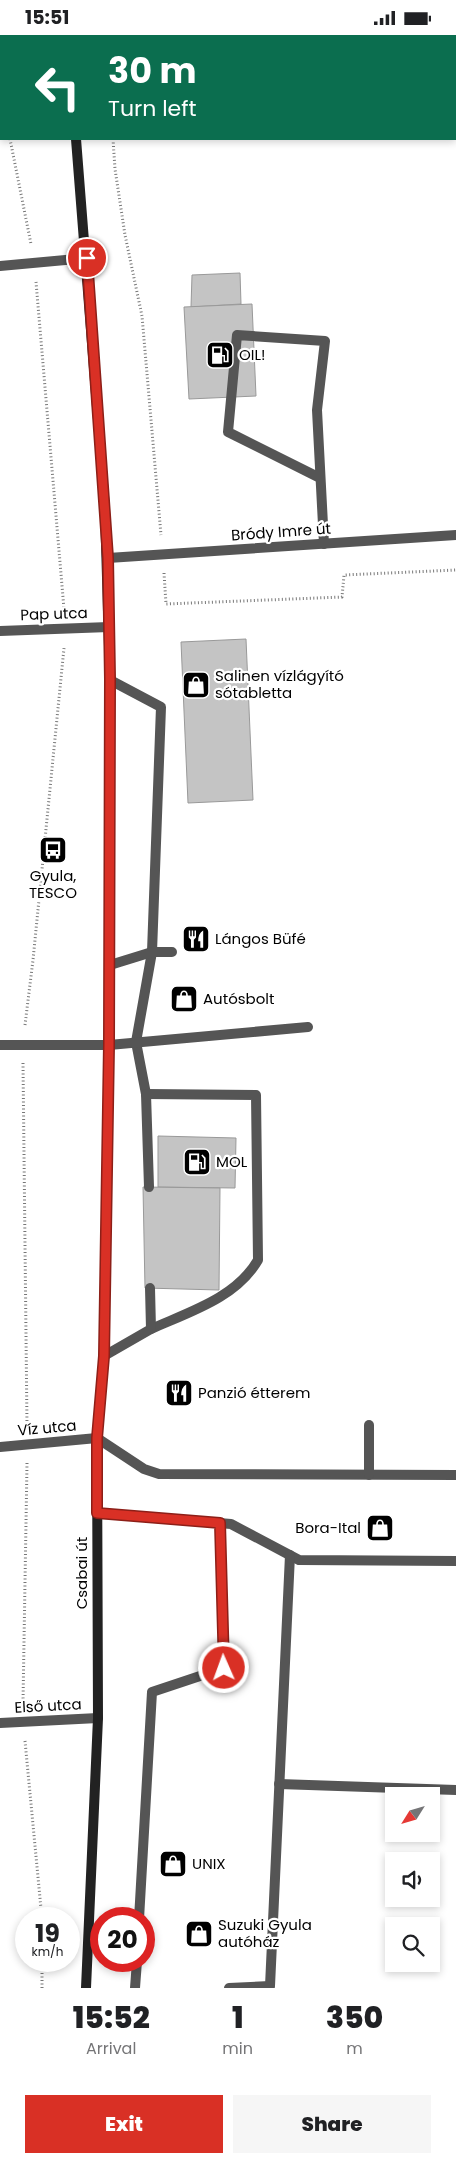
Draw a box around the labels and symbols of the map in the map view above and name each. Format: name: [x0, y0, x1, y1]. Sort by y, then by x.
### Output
pin: [66, 237, 108, 279]
fuel station icon: OIL!: [205, 340, 235, 370]
place label: OIL!: [239, 344, 265, 365]
street label: Bródy Imre út: [230, 518, 332, 545]
street label: Pap utca: [20, 602, 88, 625]
place label: Salinen vízlágyító sótabletta: [215, 665, 344, 703]
shop icon: Salinen vízlágyító sótabletta: [181, 670, 211, 700]
bus stop icon: Gyula, TESCO: [38, 835, 68, 865]
place label: Gyula, TESCO: [29, 865, 77, 903]
restaurant icon: Lángos Büfé: [181, 924, 211, 954]
place label: Lángos Büfé: [215, 928, 306, 949]
shop icon: Autósbolt: [169, 984, 199, 1014]
place label: Autósbolt: [203, 988, 275, 1009]
fuel station icon: MOL: [182, 1147, 212, 1177]
place label: MOL: [216, 1151, 248, 1172]
restaurant icon: Panzió étterem: [164, 1378, 194, 1408]
place label: Panzió étterem: [198, 1382, 310, 1403]
street label: Víz utca: [17, 1414, 77, 1441]
shop icon: Bora-Ital: [365, 1513, 395, 1543]
place label: Bora-Ital: [295, 1517, 361, 1538]
street label: Csabai út: [71, 1537, 92, 1609]
position arrow: [197, 1641, 249, 1693]
street label: Első utca: [14, 1693, 82, 1718]
north arrow: [385, 1787, 440, 1843]
shop icon: UNIX: [158, 1849, 188, 1879]
place label: UNIX: [192, 1853, 226, 1874]
speed limit sign: 20: [90, 1907, 155, 1972]
place label: Suzuki Gyula autóház: [218, 1914, 312, 1952]
shop icon: Suzuki Gyula autóház: [184, 1919, 214, 1949]

